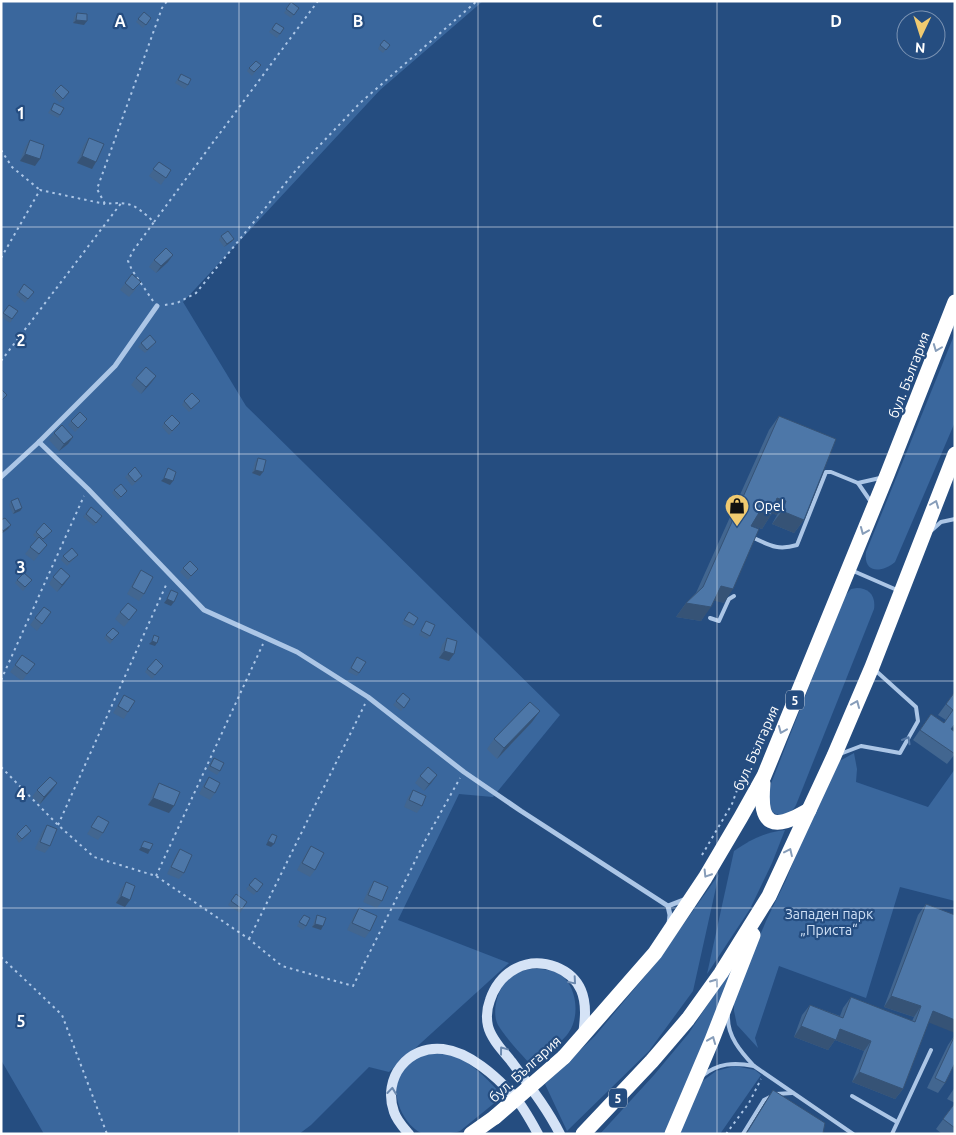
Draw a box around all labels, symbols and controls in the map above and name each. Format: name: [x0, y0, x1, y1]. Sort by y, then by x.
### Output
north arrow: [896, 10, 946, 60]
text: A: [114, 12, 126, 30]
text: B: [353, 12, 363, 30]
text: C: [592, 12, 602, 30]
text: D: [830, 12, 842, 30]
text: N: [914, 40, 926, 56]
text: 1: [16, 104, 26, 122]
street label: бул. България: [885, 330, 933, 420]
text: 2: [16, 331, 26, 349]
one-way arrow: [933, 343, 943, 352]
shop icon: Opel: [724, 493, 750, 527]
place label: Opel: [754, 498, 785, 514]
one-way arrow: [929, 500, 939, 509]
one-way arrow: [859, 526, 870, 535]
text: 3: [16, 558, 26, 576]
road number: 5: [786, 690, 804, 710]
one-way arrow: [849, 700, 860, 709]
street label: бул. България: [730, 703, 782, 793]
one-way arrow: [777, 725, 788, 734]
one-way arrow: [901, 736, 911, 745]
text: 4: [16, 785, 26, 803]
one-way arrow: [783, 848, 794, 857]
one-way arrow: [704, 868, 714, 877]
park label: Западен парк „Приста“: [785, 906, 873, 938]
one-way arrow: [568, 975, 577, 984]
one-way arrow: [709, 978, 718, 988]
text: 5: [16, 1012, 26, 1030]
street label: бул. България: [486, 1033, 564, 1105]
one-way arrow: [706, 1037, 716, 1045]
one-way arrow: [500, 1046, 509, 1056]
one-way arrow: [386, 1086, 397, 1094]
road number: 5: [609, 1088, 627, 1108]

